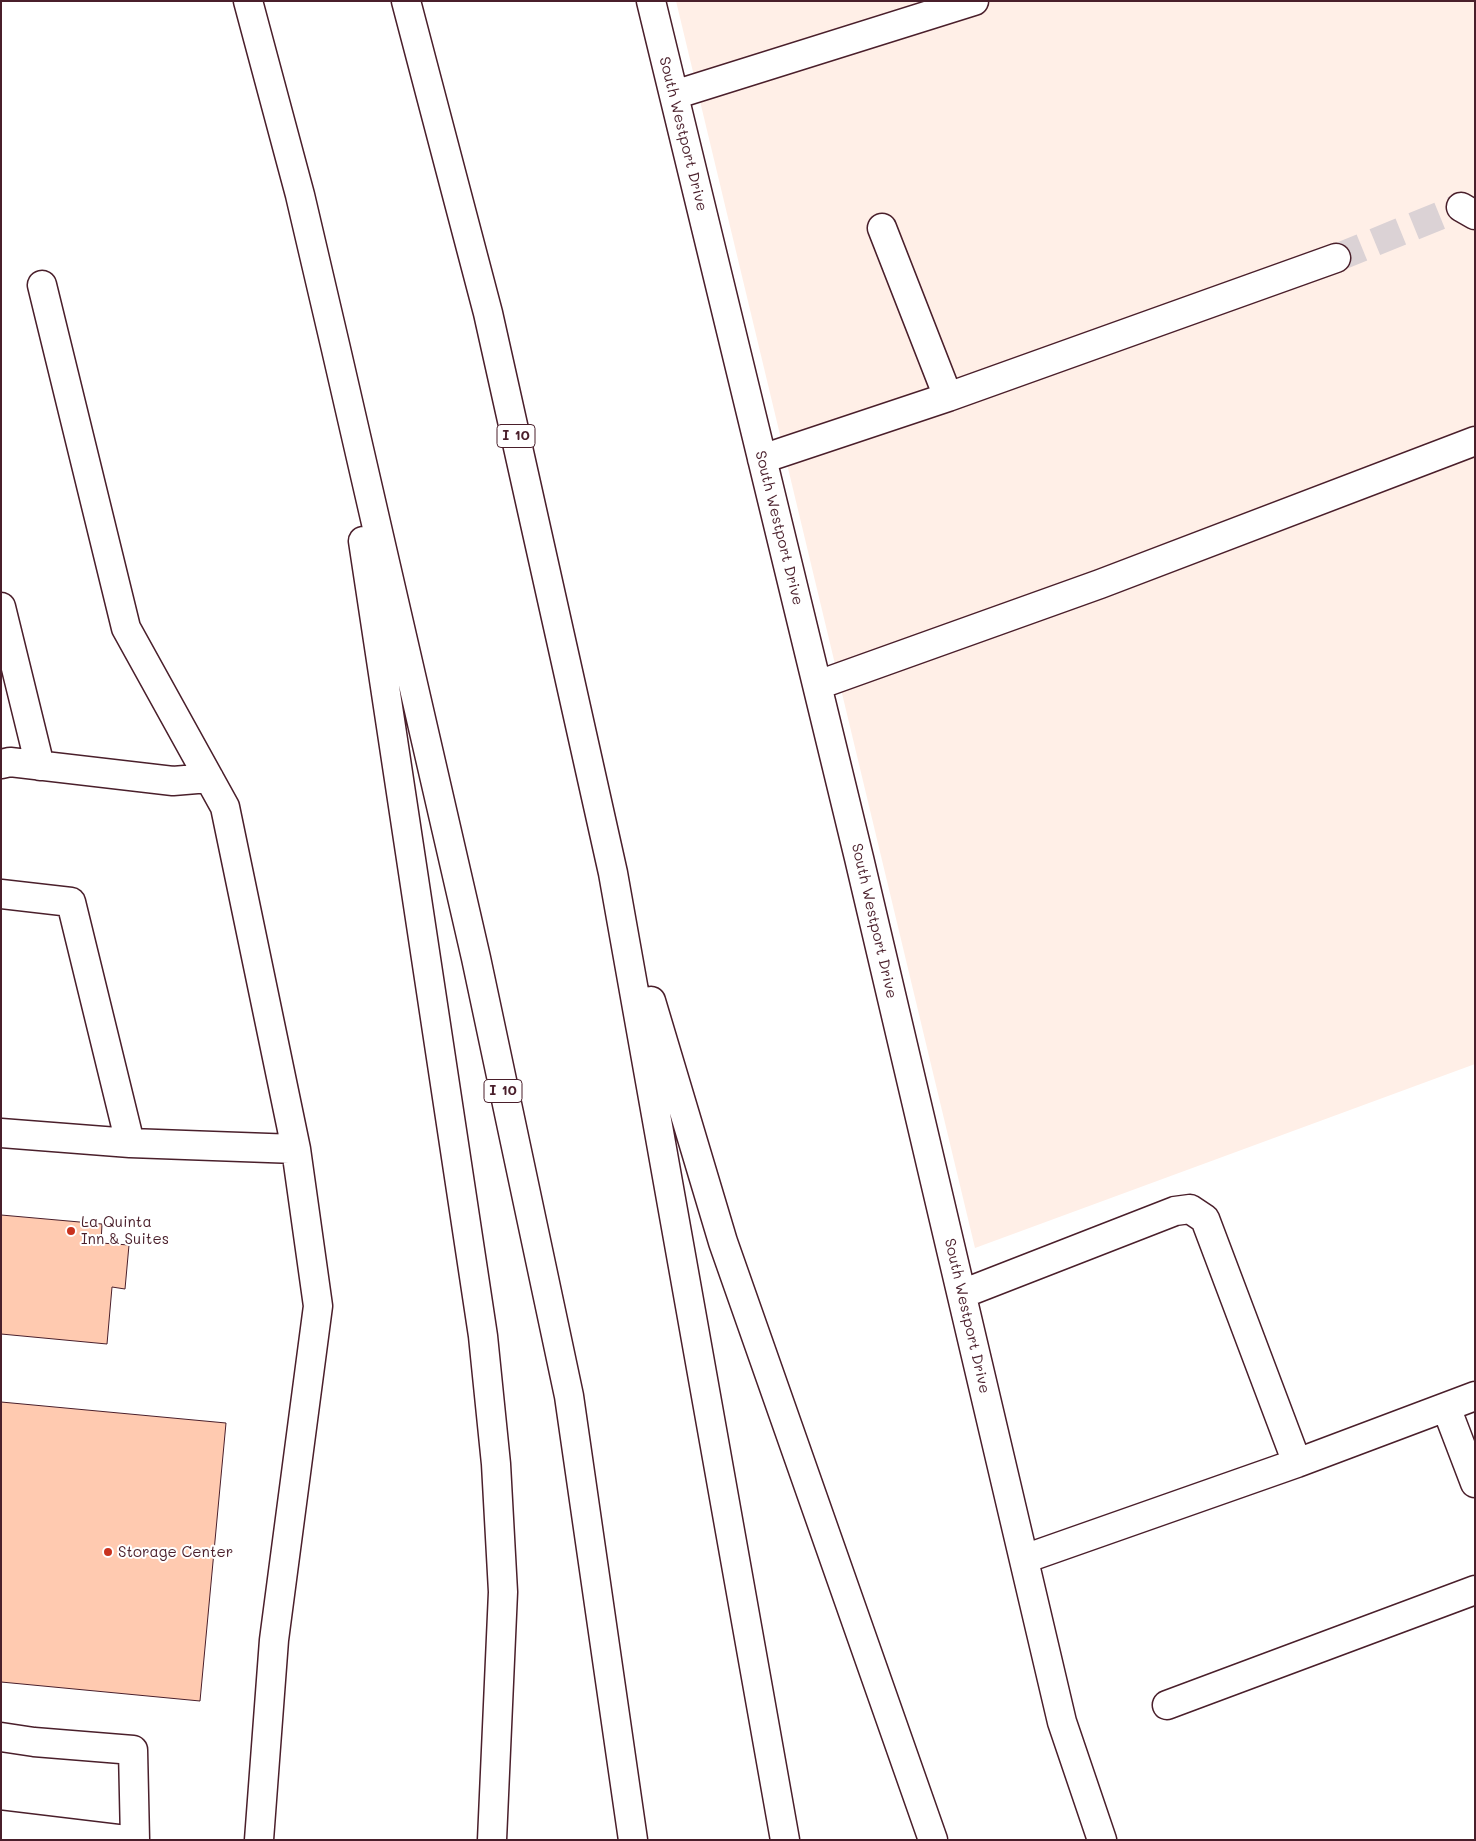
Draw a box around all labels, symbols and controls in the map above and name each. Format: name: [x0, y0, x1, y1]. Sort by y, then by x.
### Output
street label: South Westport Drive: [655, 55, 711, 213]
road number: I 10: [497, 424, 535, 448]
street label: South Westport Drive: [751, 449, 807, 607]
street label: South Westport Drive: [847, 842, 901, 1000]
road number: I 10: [484, 1080, 522, 1102]
place label: La Quinta Inn & Suites: [81, 1213, 169, 1248]
marker: La Quinta Inn & Suites: [65, 1225, 77, 1237]
street label: South Westport Drive: [940, 1237, 994, 1395]
place label: Storage Center: [118, 1543, 233, 1561]
marker: Storage Center: [102, 1546, 114, 1558]

